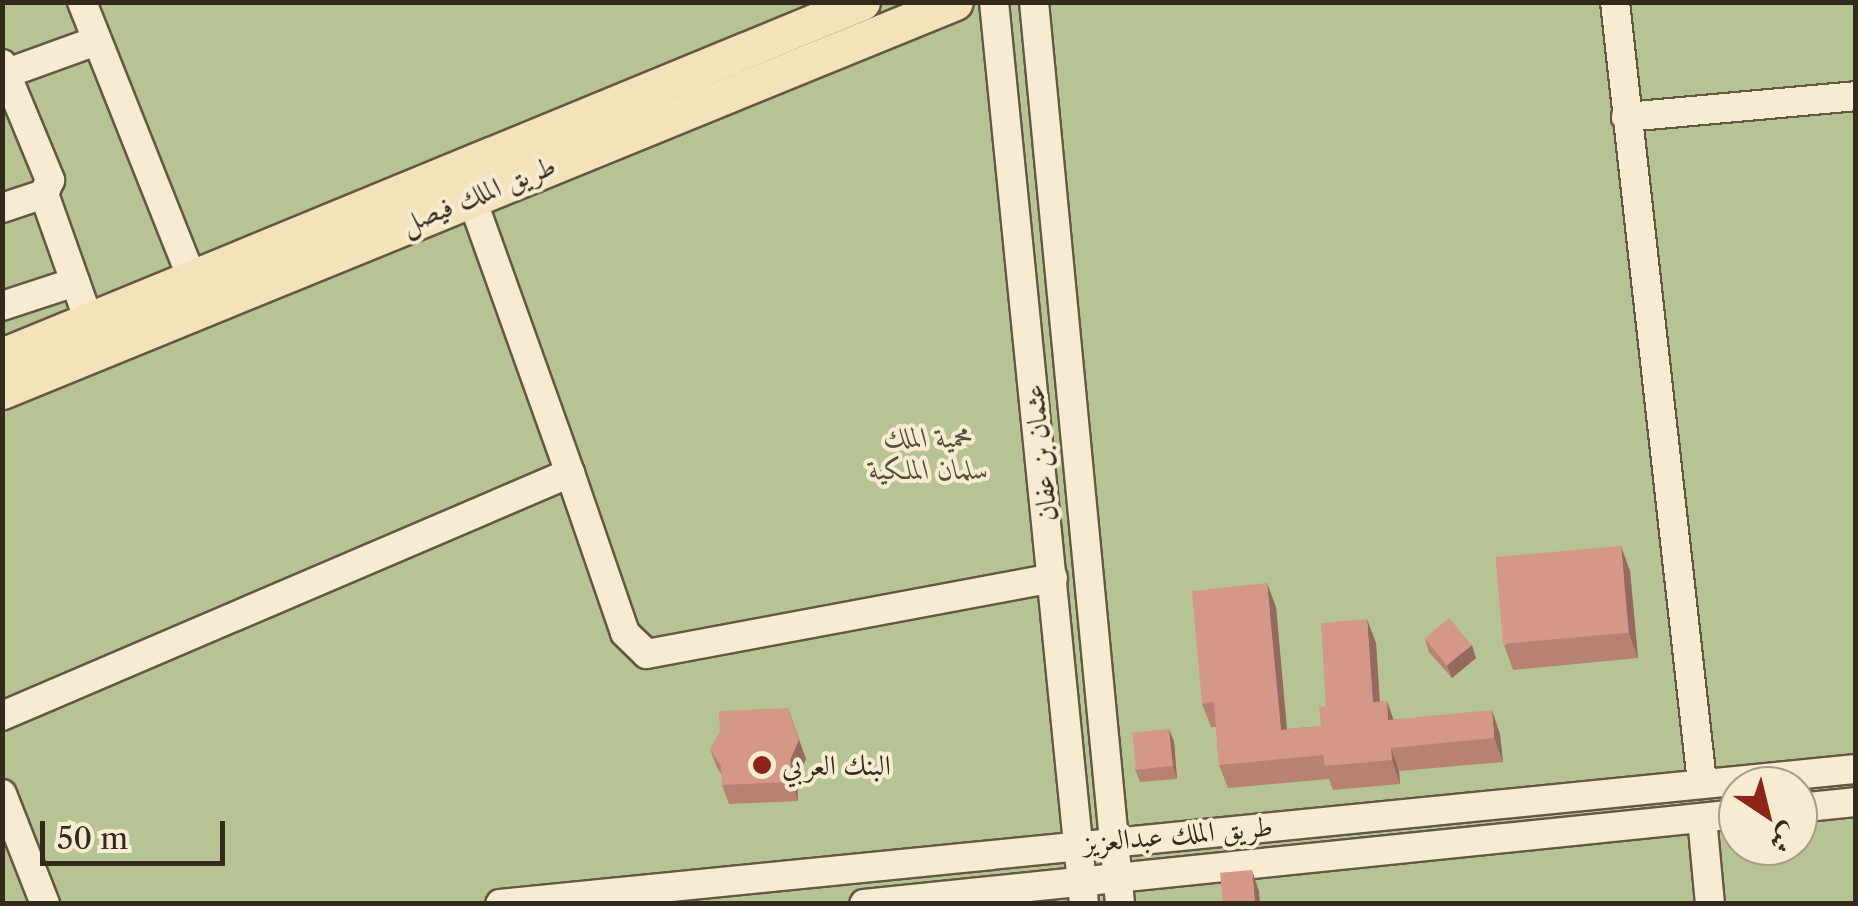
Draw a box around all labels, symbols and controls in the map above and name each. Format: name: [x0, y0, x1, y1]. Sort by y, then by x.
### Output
street label: طريق الملك فيصل: [396, 148, 560, 240]
street label: عثمان بن عفان: [1016, 383, 1064, 523]
park label: محمية الملك سلمان الملكية: [869, 420, 989, 486]
place label: البنك العربي: [782, 748, 891, 782]
marker: البنك العربي: [751, 754, 773, 776]
north arrow: [1718, 766, 1818, 866]
scale bar: [45, 801, 230, 863]
street label: طريق الملك عبدالعزيز: [1082, 809, 1274, 859]
text: ش: [1763, 817, 1805, 861]
text: 50 m: [57, 820, 128, 857]

